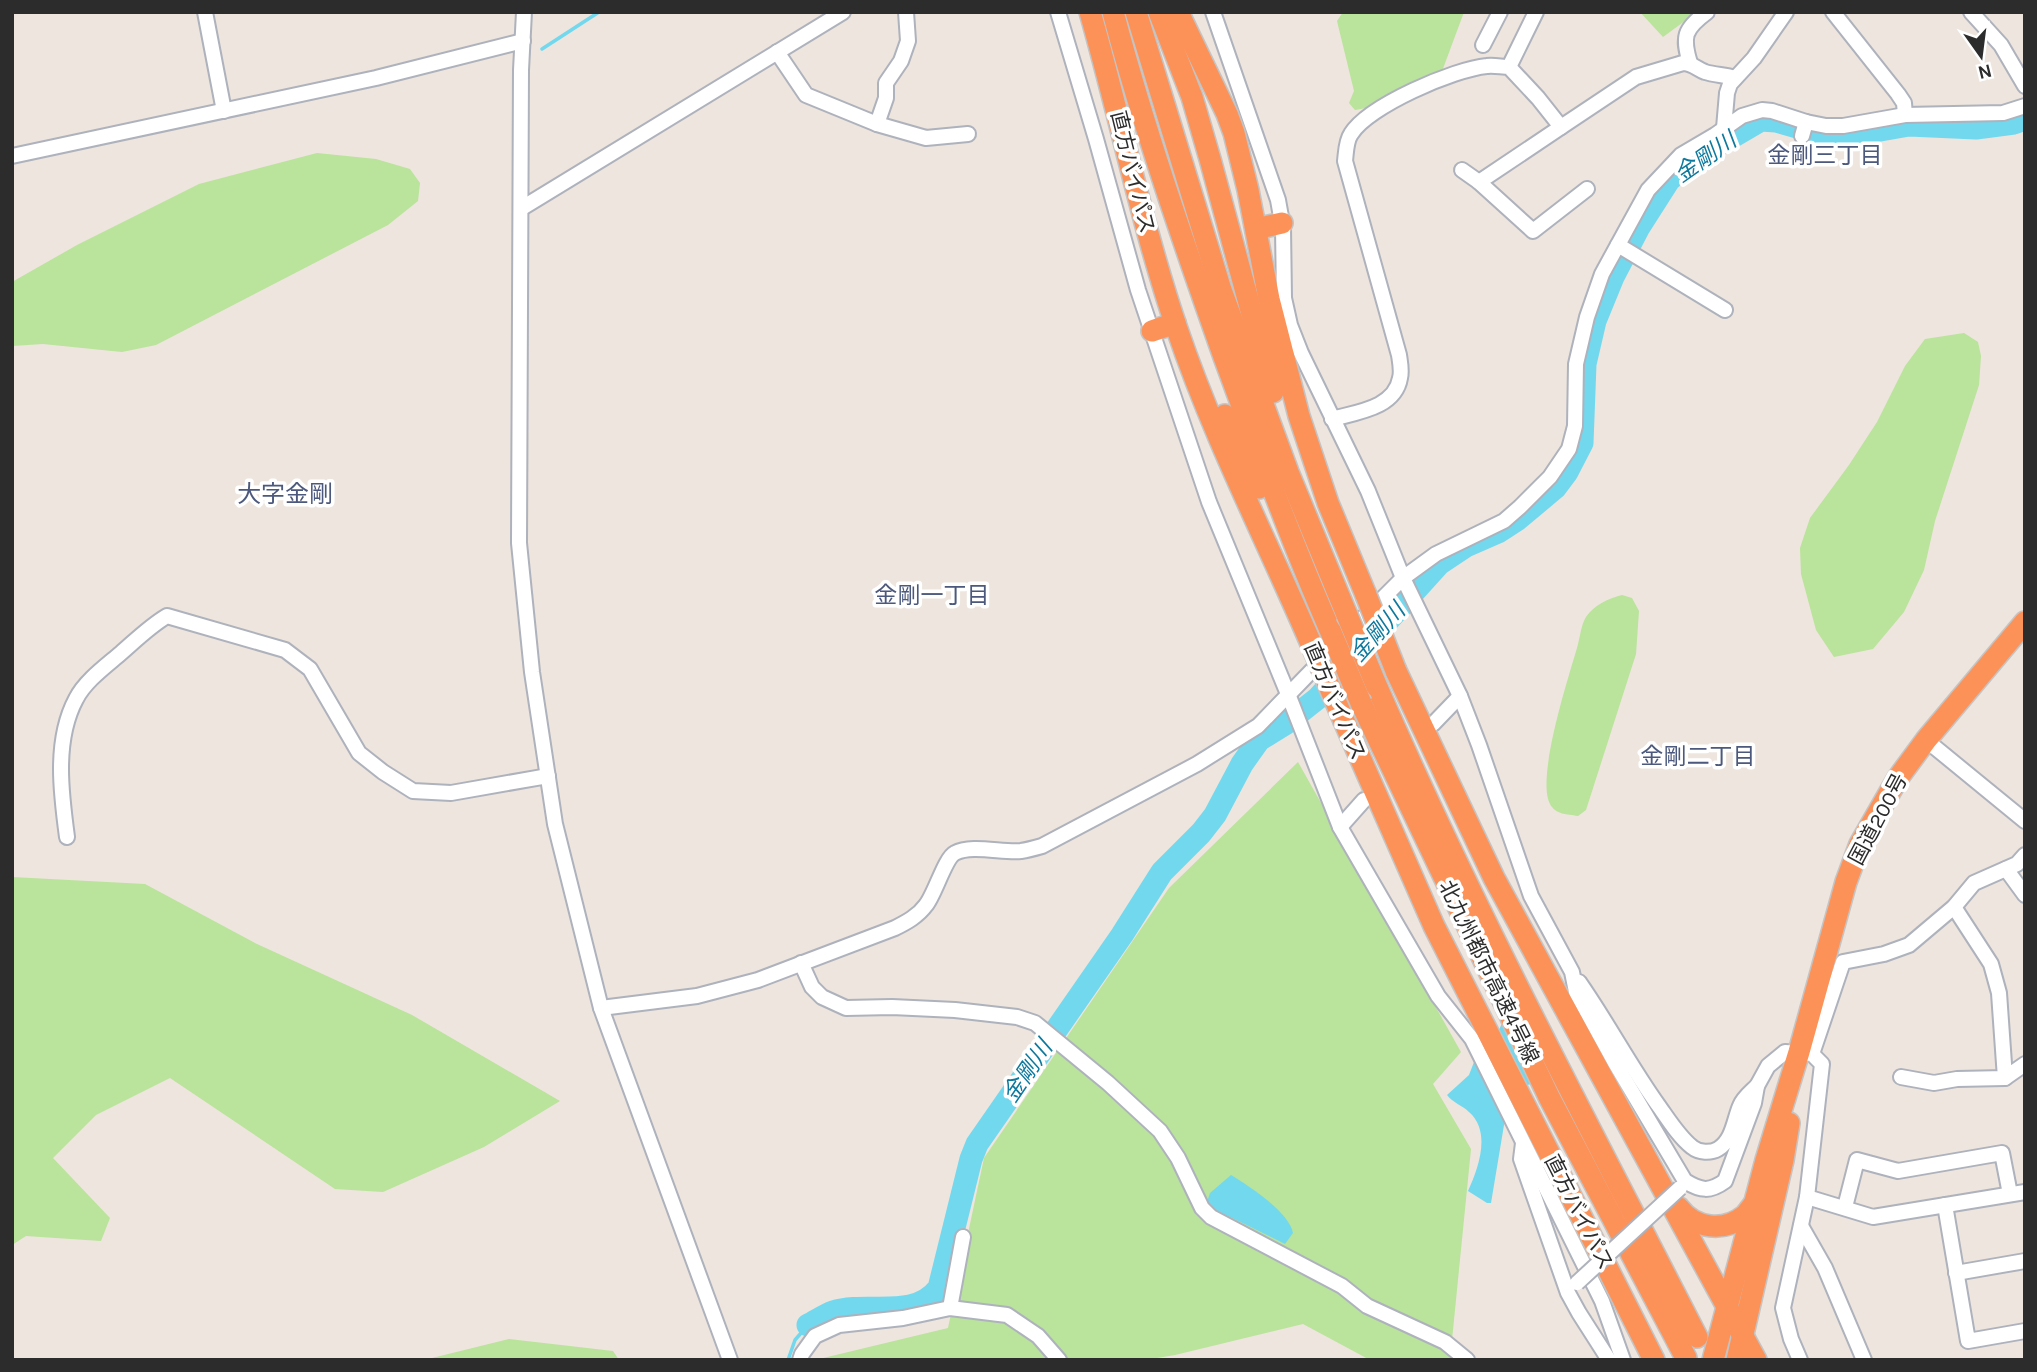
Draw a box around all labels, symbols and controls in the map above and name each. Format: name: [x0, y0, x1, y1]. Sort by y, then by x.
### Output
north arrow: [1946, 21, 2016, 91]
text: N: [1976, 59, 1994, 84]
street label: 直方バイパス: [1106, 108, 1160, 236]
water label: 金剛川: [1669, 125, 1744, 188]
district label: 金剛三丁目: [1768, 142, 1883, 169]
district label: 大字金剛: [237, 480, 333, 508]
district label: 金剛一丁目: [875, 582, 990, 609]
water label: 金剛川: [1344, 595, 1412, 667]
street label: 直方バイパス: [1299, 639, 1371, 763]
district label: 金剛二丁目: [1641, 743, 1756, 770]
street label: 国道200号: [1844, 769, 1912, 869]
street label: 北九州都市高速4号線: [1434, 877, 1544, 1067]
water label: 金剛川: [997, 1033, 1060, 1107]
street label: 直方バイパス: [1540, 1151, 1618, 1273]

